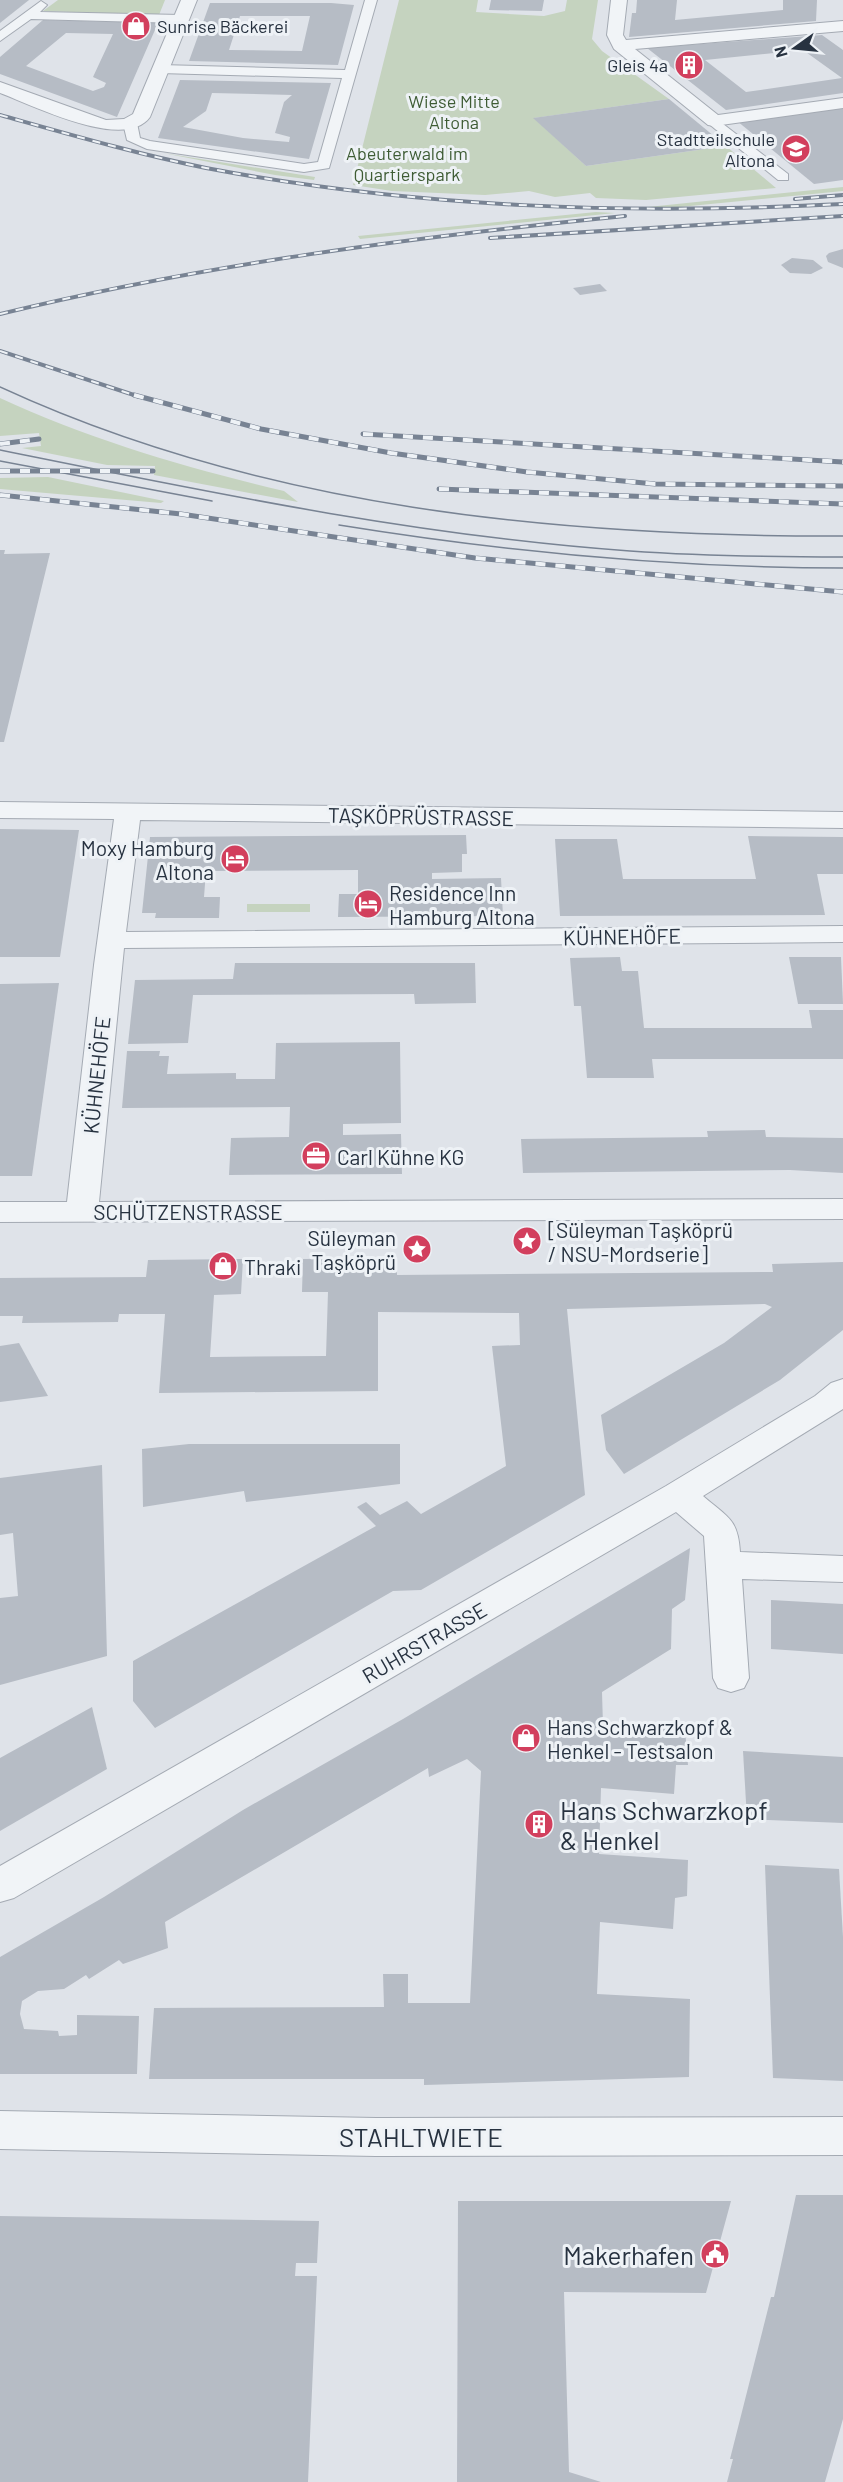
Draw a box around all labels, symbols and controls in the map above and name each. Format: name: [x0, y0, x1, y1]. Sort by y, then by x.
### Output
shop icon: Sunrise Bäckerei: [120, 10, 152, 42]
place label: Sunrise Bäckerei: [157, 15, 288, 37]
north arrow: [765, 18, 825, 78]
text: N: [769, 44, 791, 60]
building icon: Gleis 4a: [673, 49, 705, 81]
place label: Gleis 4a: [607, 54, 668, 76]
park label: Wiese Mitte Altona: [408, 90, 500, 133]
place label: Stadtteilschule Altona: [657, 128, 775, 171]
school or university icon: Stadtteilschule Altona: [780, 133, 812, 165]
park label: Abeuterwald im Quartierspark: [346, 142, 468, 185]
street label: TAŞKÖPRÜSTRASSE: [328, 802, 514, 830]
place label: Moxy Hamburg Altona: [81, 835, 214, 884]
hotel icon: Moxy Hamburg Altona: [219, 843, 251, 875]
place label: Residence Inn Hamburg Altona: [389, 880, 535, 929]
hotel icon: Residence Inn Hamburg Altona: [352, 888, 384, 920]
street label: KÜHNEHÖFE: [563, 922, 681, 950]
street label: KÜHNEHÖFE: [77, 1015, 115, 1135]
office icon: Carl Kühne KG: [300, 1140, 332, 1172]
place label: Carl Kühne KG: [337, 1144, 465, 1169]
street label: SCHÜTZENSTRASSE: [93, 1199, 283, 1224]
place label: [Süleyman Taşköprü / NSU-Mordserie]: [548, 1217, 733, 1266]
place label: Süleyman Taşköprü: [308, 1225, 396, 1274]
place icon: [Süleyman Taşköprü / NSU-Mordserie]: [511, 1225, 543, 1257]
place icon: Süleyman Taşköprü: [401, 1233, 433, 1265]
shop icon: Thraki: [207, 1250, 239, 1282]
place label: Thraki: [244, 1254, 301, 1279]
street label: RUHRSTRASSE: [357, 1596, 491, 1688]
place label: Hans Schwarzkopf & Henkel - Testsalon: [547, 1714, 733, 1763]
shop icon: Hans Schwarzkopf & Henkel - Testsalon: [510, 1722, 542, 1754]
place label: Hans Schwarzkopf & Henkel: [560, 1794, 768, 1855]
building icon: Hans Schwarzkopf & Henkel: [523, 1808, 555, 1840]
street label: STAHLTWIETE: [339, 2121, 503, 2152]
public building icon: Makerhafen: [699, 2238, 731, 2270]
place label: Makerhafen: [563, 2239, 694, 2270]

